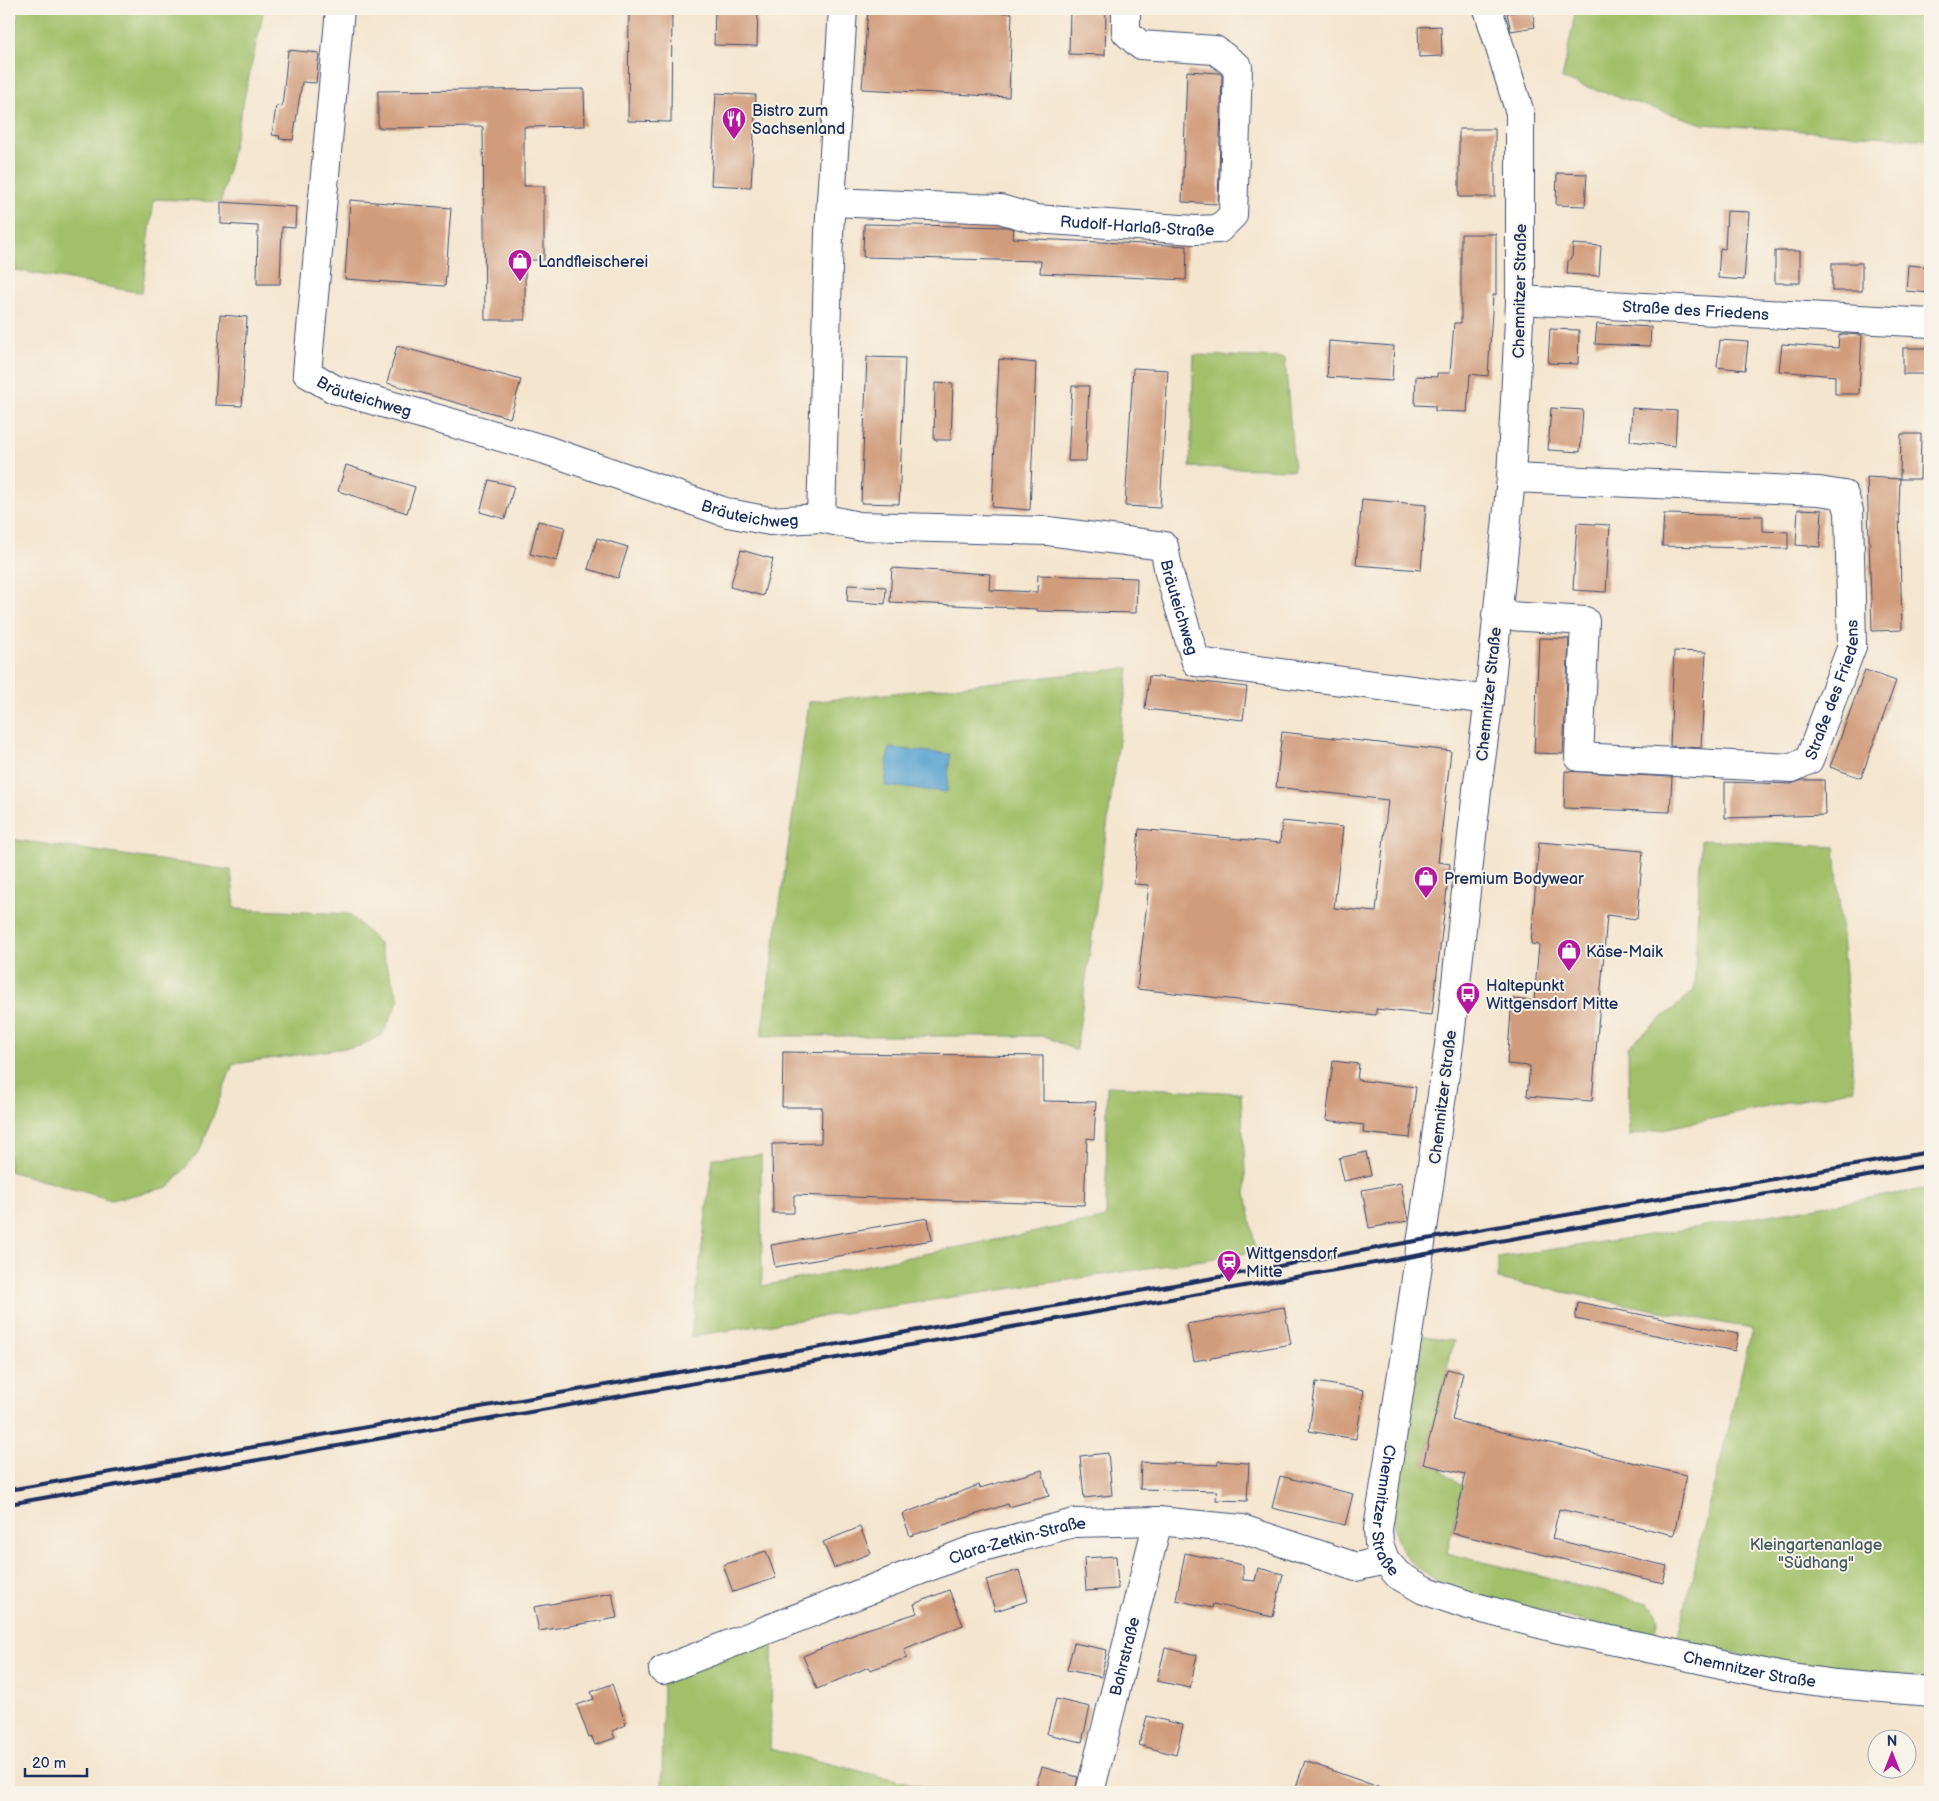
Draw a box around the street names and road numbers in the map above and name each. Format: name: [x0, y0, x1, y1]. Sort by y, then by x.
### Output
street label: Rudolf-Harlaß-Straße: [1059, 213, 1215, 241]
street label: Chemnitzer Straße: [1510, 223, 1531, 359]
street label: Straße des Friedens: [1622, 298, 1770, 325]
street label: Bräuteichweg: [313, 373, 414, 422]
street label: Bräuteichweg: [698, 496, 799, 532]
street label: Bräuteichweg: [1156, 558, 1201, 658]
street label: Straße des Friedens: [1802, 619, 1863, 763]
street label: Chemnitzer Straße: [1473, 626, 1506, 762]
street label: Chemnitzer Straße: [1426, 1029, 1461, 1165]
street label: Chemnitzer Straße: [1367, 1443, 1403, 1581]
street label: Clara-Zetkin-Straße: [946, 1515, 1087, 1569]
street label: Bahrstraße: [1107, 1615, 1145, 1698]
street label: Chemnitzer Straße: [1681, 1648, 1817, 1692]

